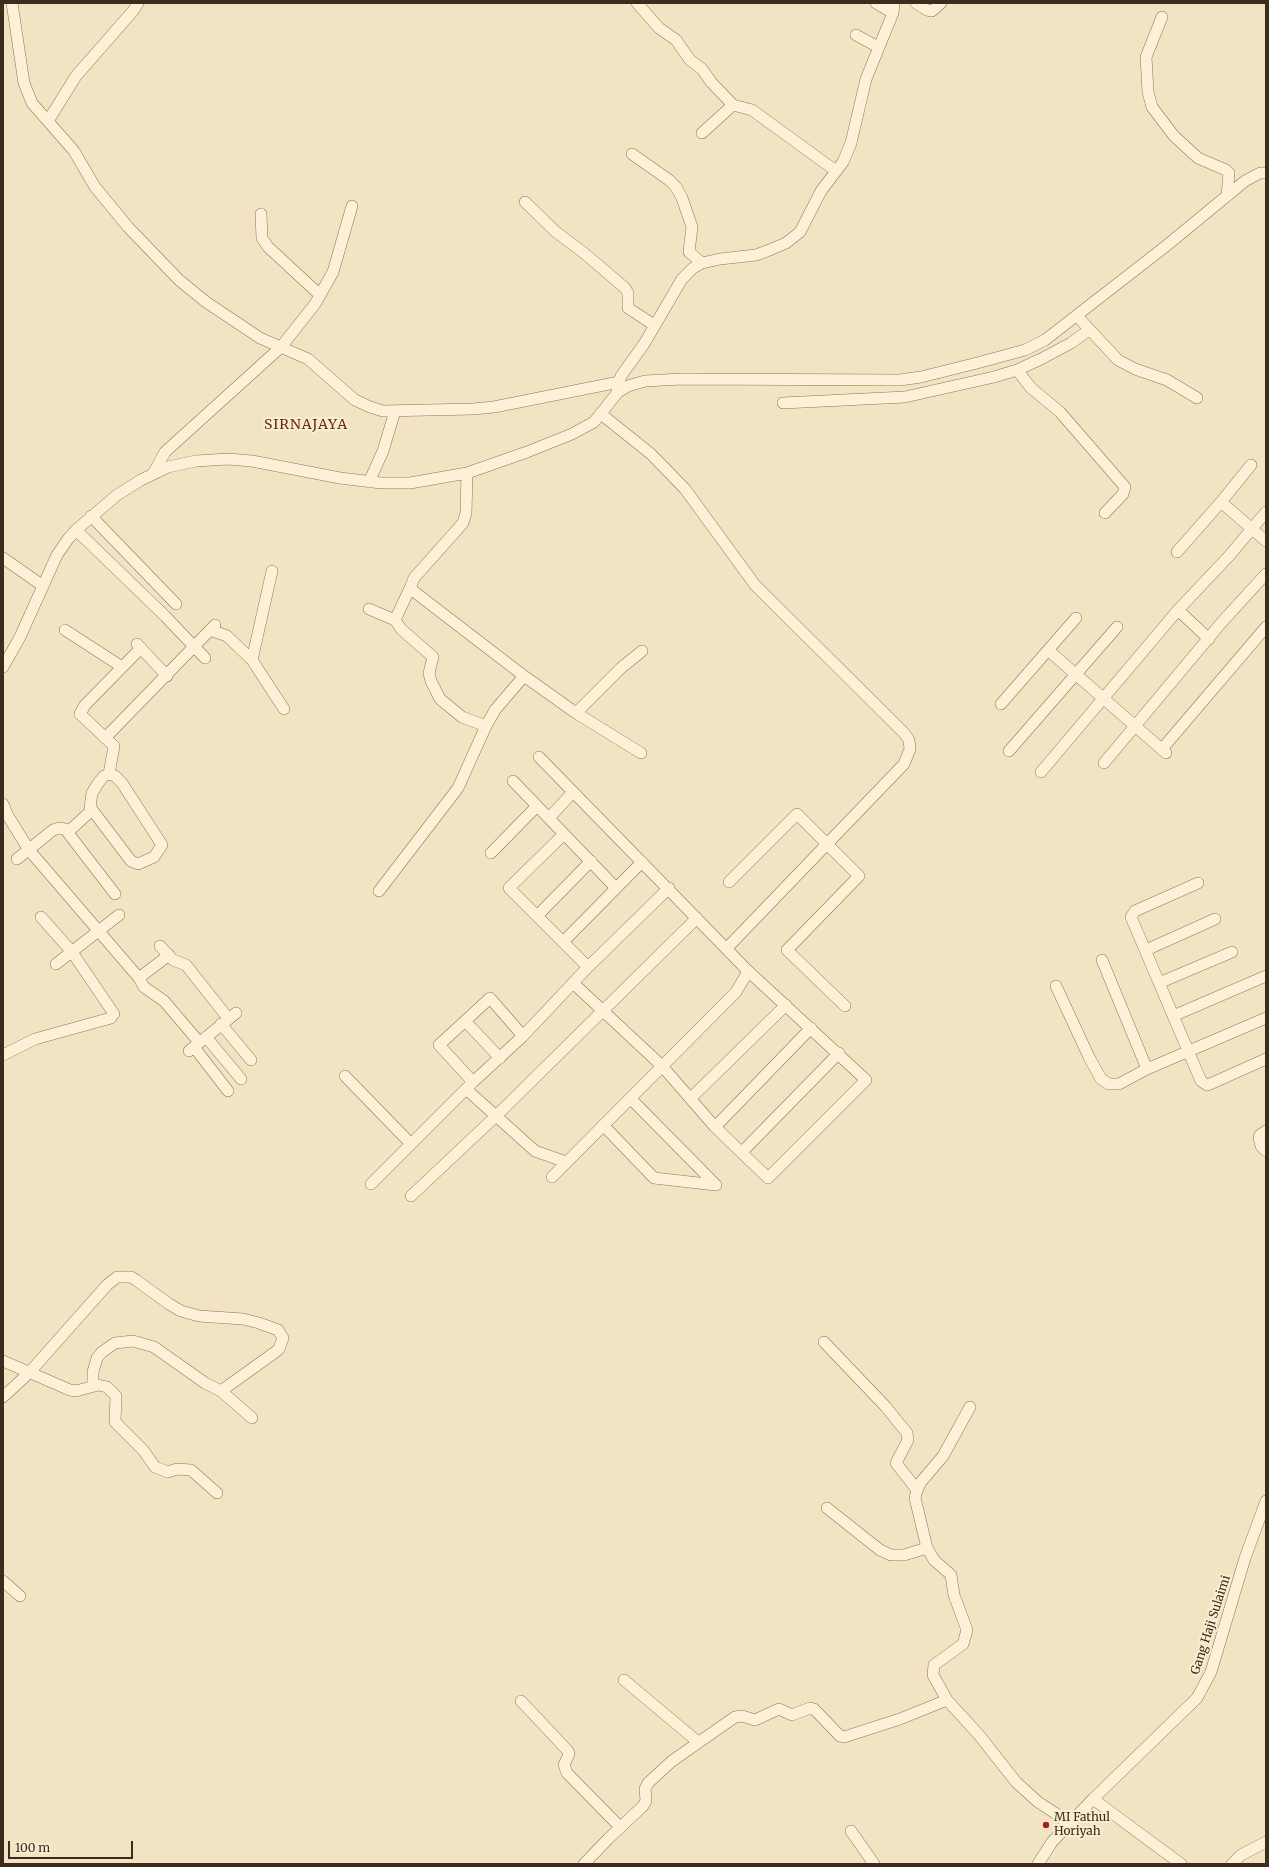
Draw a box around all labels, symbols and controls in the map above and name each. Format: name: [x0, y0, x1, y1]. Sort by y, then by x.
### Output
district label: SIRNAJAYA: [264, 417, 348, 433]
street label: Gang Haji Sulaimi: [1188, 1574, 1234, 1676]
place label: MI Fathul Horiyah: [1054, 1811, 1110, 1839]
marker: MI Fathul Horiyah: [1041, 1820, 1051, 1830]
scale bar: [10, 1833, 135, 1859]
text: 100 m: [15, 1840, 50, 1855]

